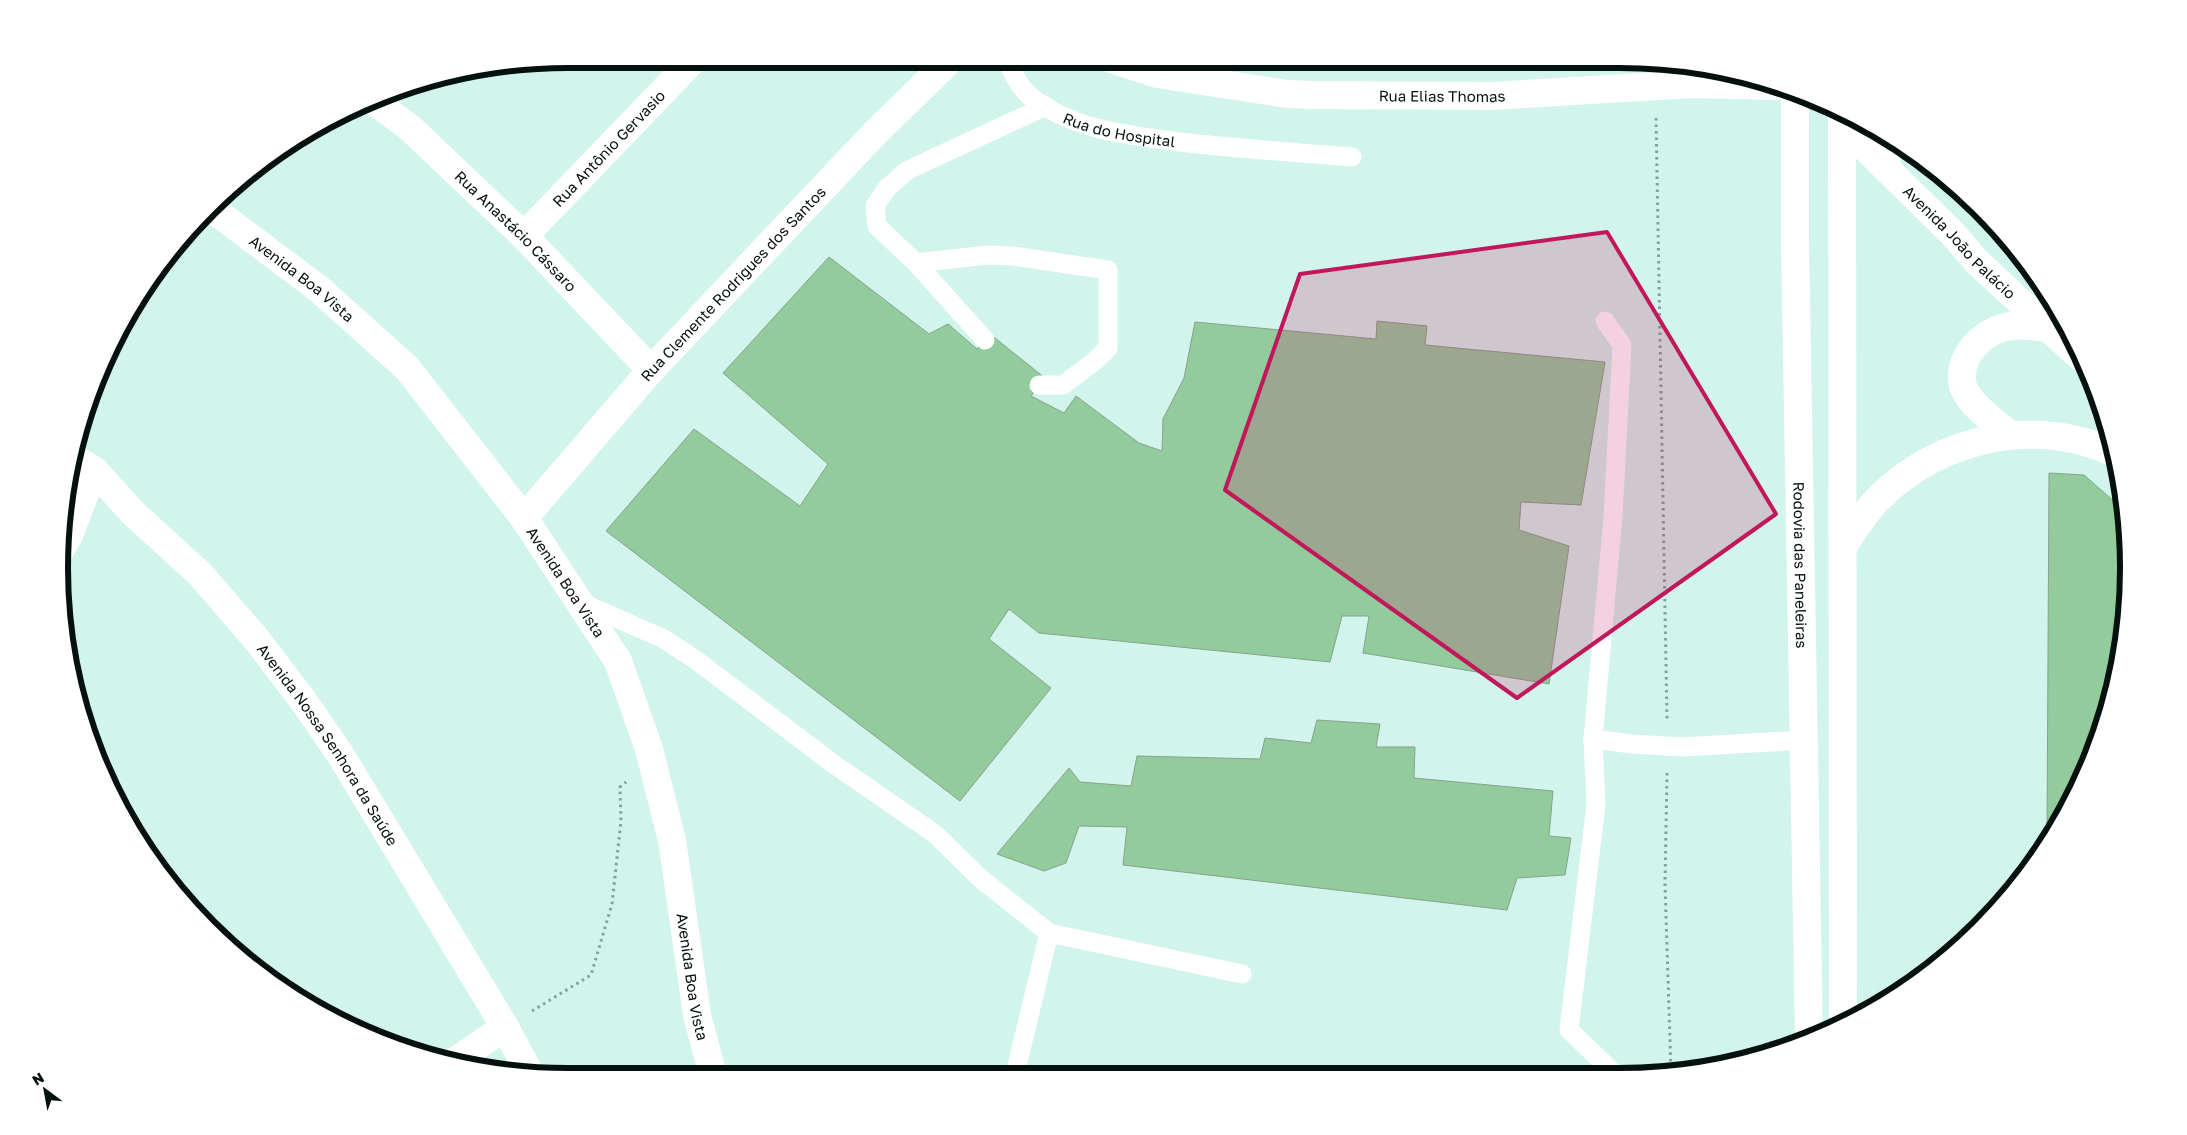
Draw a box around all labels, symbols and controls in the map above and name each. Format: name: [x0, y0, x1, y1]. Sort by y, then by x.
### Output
street label: Rua Antônio Gervasio: [549, 86, 669, 210]
street label: Rua Elias Thomas: [1379, 86, 1506, 105]
street label: Rua do Hospital: [1061, 108, 1176, 150]
street label: Rua Anastácio Cássaro: [451, 167, 581, 295]
street label: Rua Clemente Rodrigues dos Santos: [637, 182, 829, 385]
street label: Avenida João Palácio: [1900, 182, 2020, 302]
street label: Avenida Boa Vista: [246, 231, 358, 325]
street label: Rodovia das Paneleiras: [1790, 481, 1811, 649]
street label: Avenida Boa Vista: [523, 523, 609, 641]
street label: Avenida Nossa Senhora da Saúde: [254, 640, 402, 849]
street label: Avenida Boa Vista: [674, 912, 712, 1042]
north arrow: [20, 1065, 70, 1115]
text: N: [29, 1069, 47, 1089]

